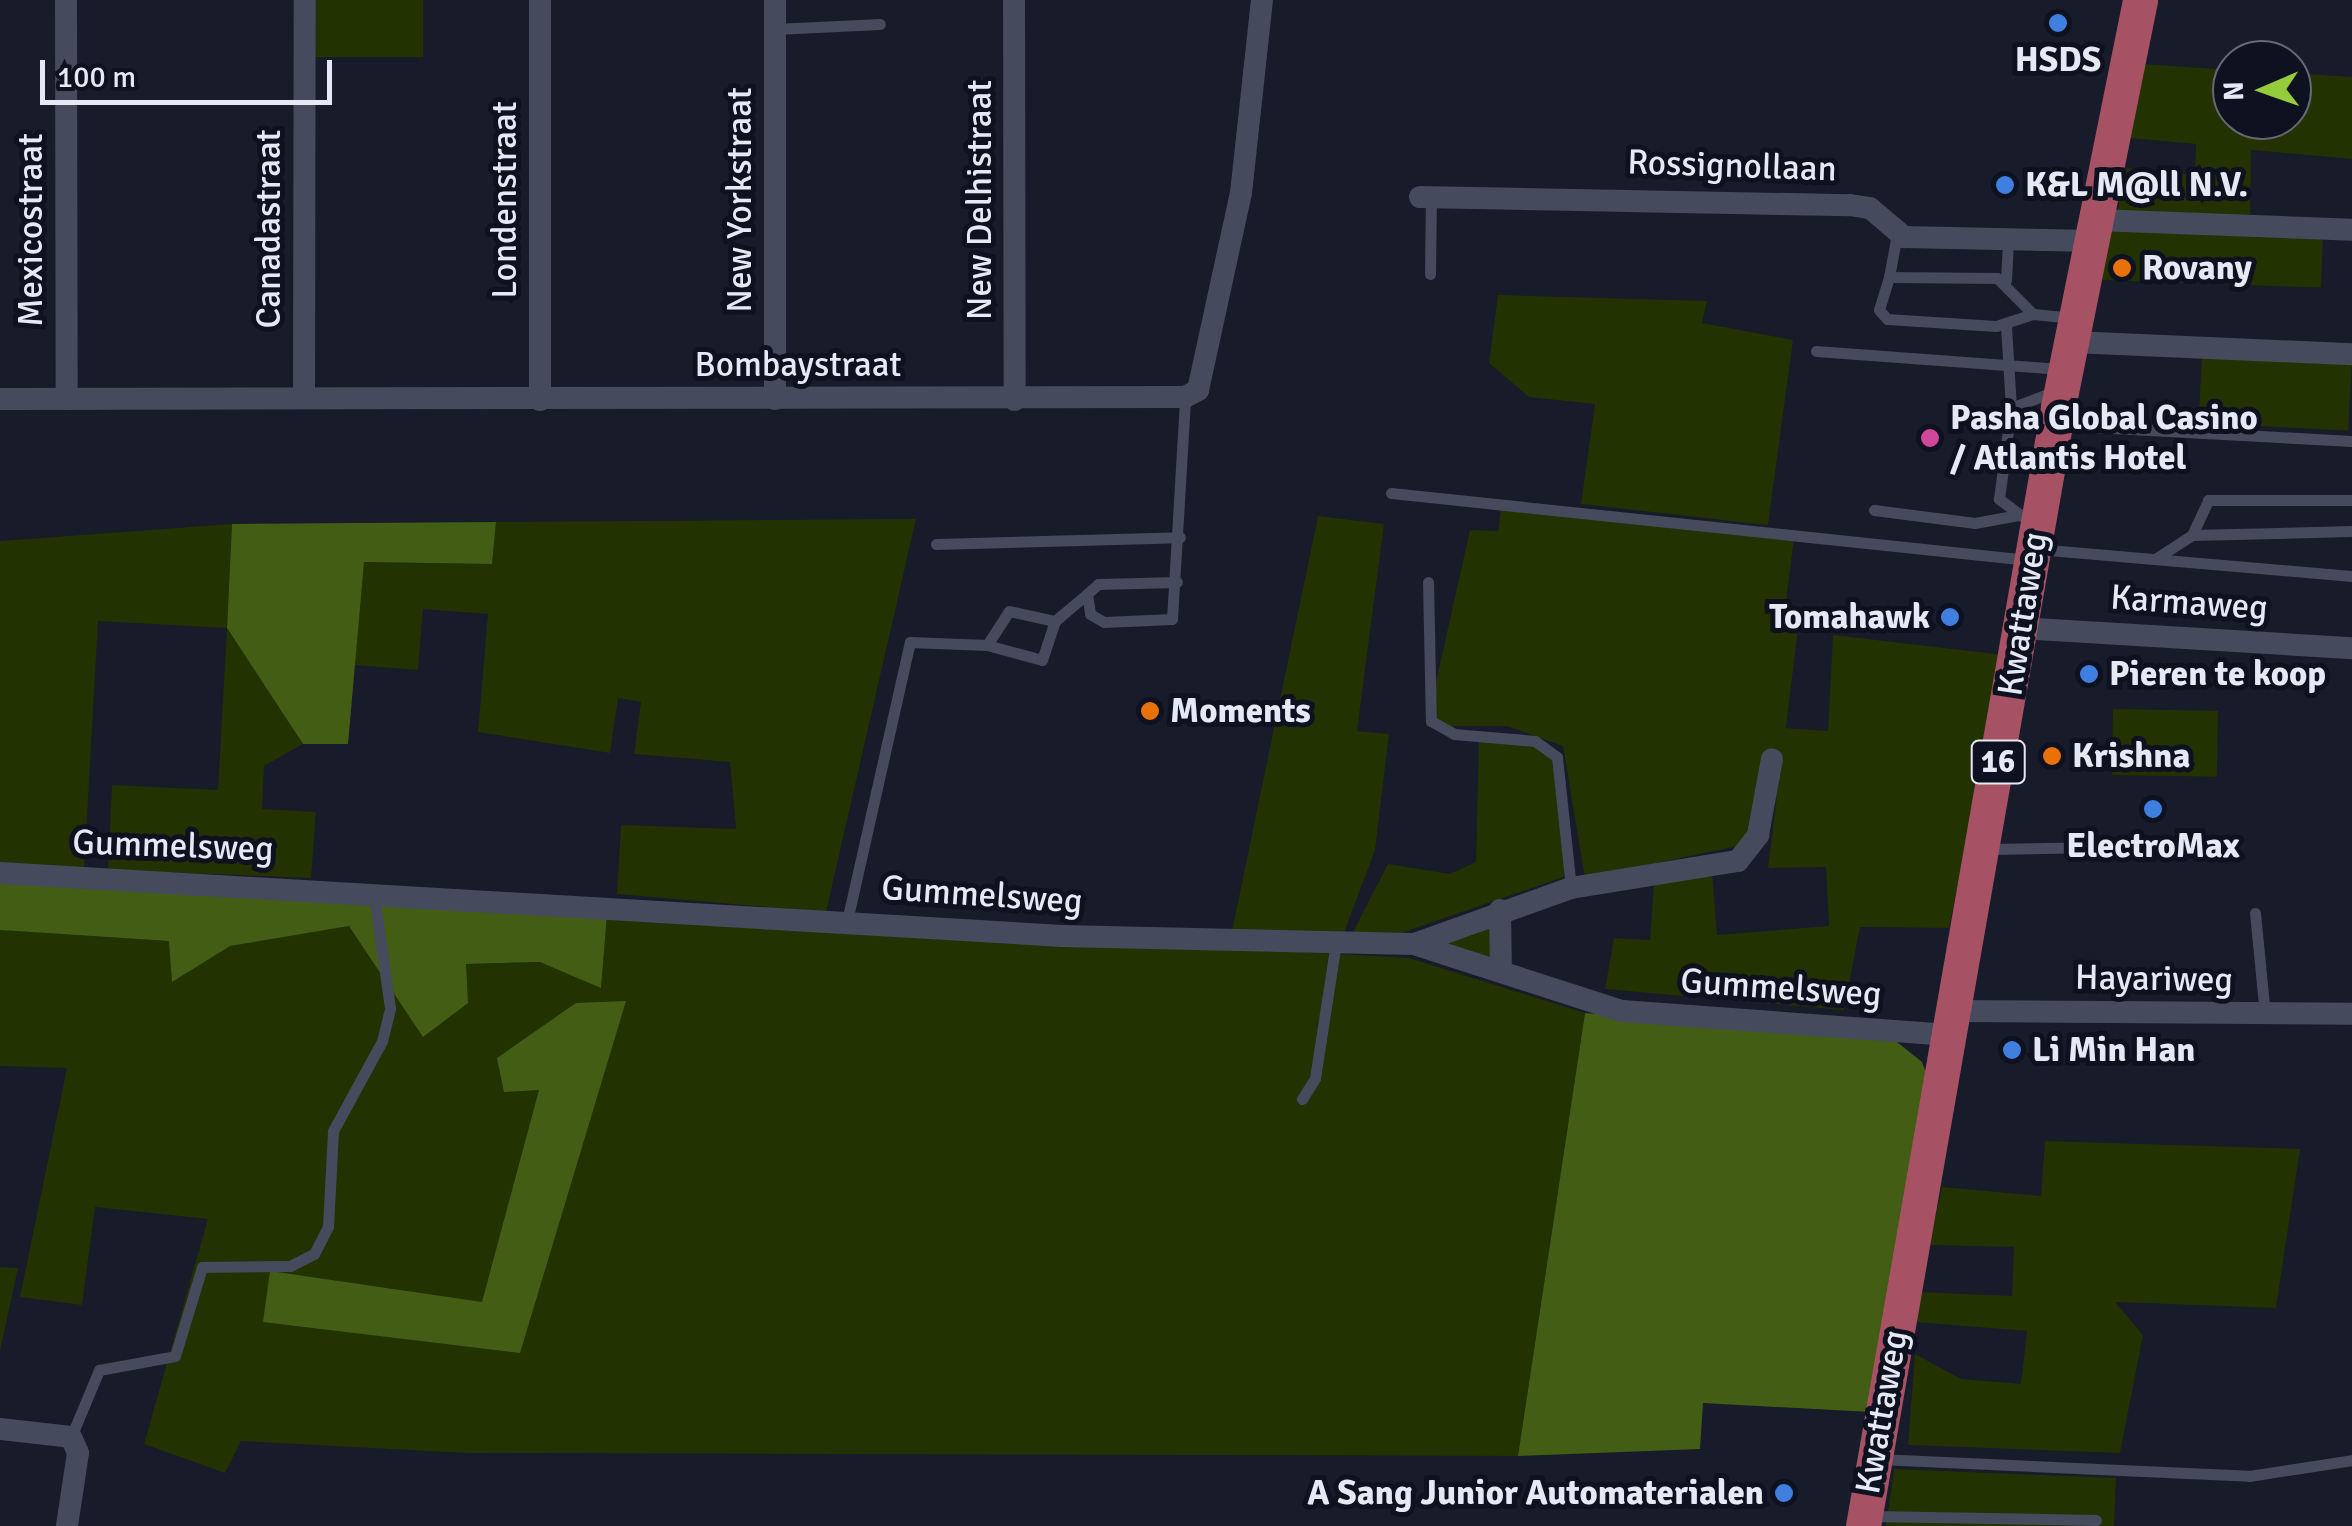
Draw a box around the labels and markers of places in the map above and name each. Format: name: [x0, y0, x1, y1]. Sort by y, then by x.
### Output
marker: HSDS: [2047, 12, 2069, 34]
place label: HSDS: [2015, 39, 2101, 81]
place label: K&L M@ll N.V.: [2025, 164, 2248, 206]
marker: K&L M@ll N.V.: [1994, 174, 2016, 196]
place label: Rovany: [2142, 247, 2252, 289]
marker: Rovany: [2111, 257, 2133, 279]
place label: Pasha Global Casino / Atlantis Hotel: [1950, 397, 2258, 479]
marker: Pasha Global Casino / Atlantis Hotel: [1919, 427, 1941, 449]
place label: Tomahawk: [1769, 596, 1930, 638]
marker: Tomahawk: [1939, 606, 1961, 628]
place label: Pieren te koop: [2109, 653, 2326, 695]
marker: Pieren te koop: [2078, 663, 2100, 685]
place label: Moments: [1170, 690, 1311, 732]
marker: Moments: [1139, 700, 1161, 722]
place label: Krishna: [2072, 735, 2190, 777]
marker: Krishna: [2041, 745, 2063, 767]
marker: ElectroMax: [2142, 798, 2164, 820]
place label: ElectroMax: [2066, 825, 2240, 867]
place label: Li Min Han: [2032, 1029, 2196, 1071]
marker: Li Min Han: [2001, 1039, 2023, 1061]
place label: A Sang Junior Automaterialen: [1307, 1472, 1764, 1514]
marker: A Sang Junior Automaterialen: [1773, 1482, 1795, 1504]

